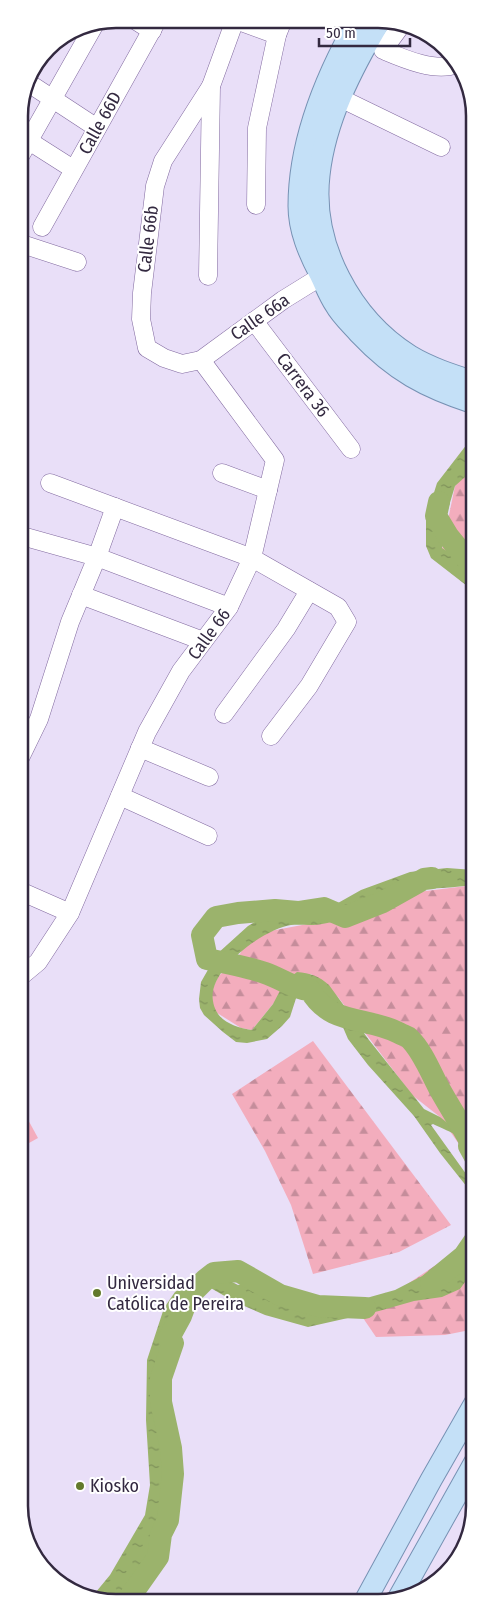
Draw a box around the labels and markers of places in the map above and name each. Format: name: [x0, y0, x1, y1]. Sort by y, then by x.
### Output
place label: Universidad Católica de Pereira: [107, 1272, 244, 1315]
marker: Universidad Católica de Pereira: [91, 1287, 103, 1299]
place label: Kiosko: [90, 1475, 139, 1497]
marker: Kiosko: [74, 1480, 86, 1492]

